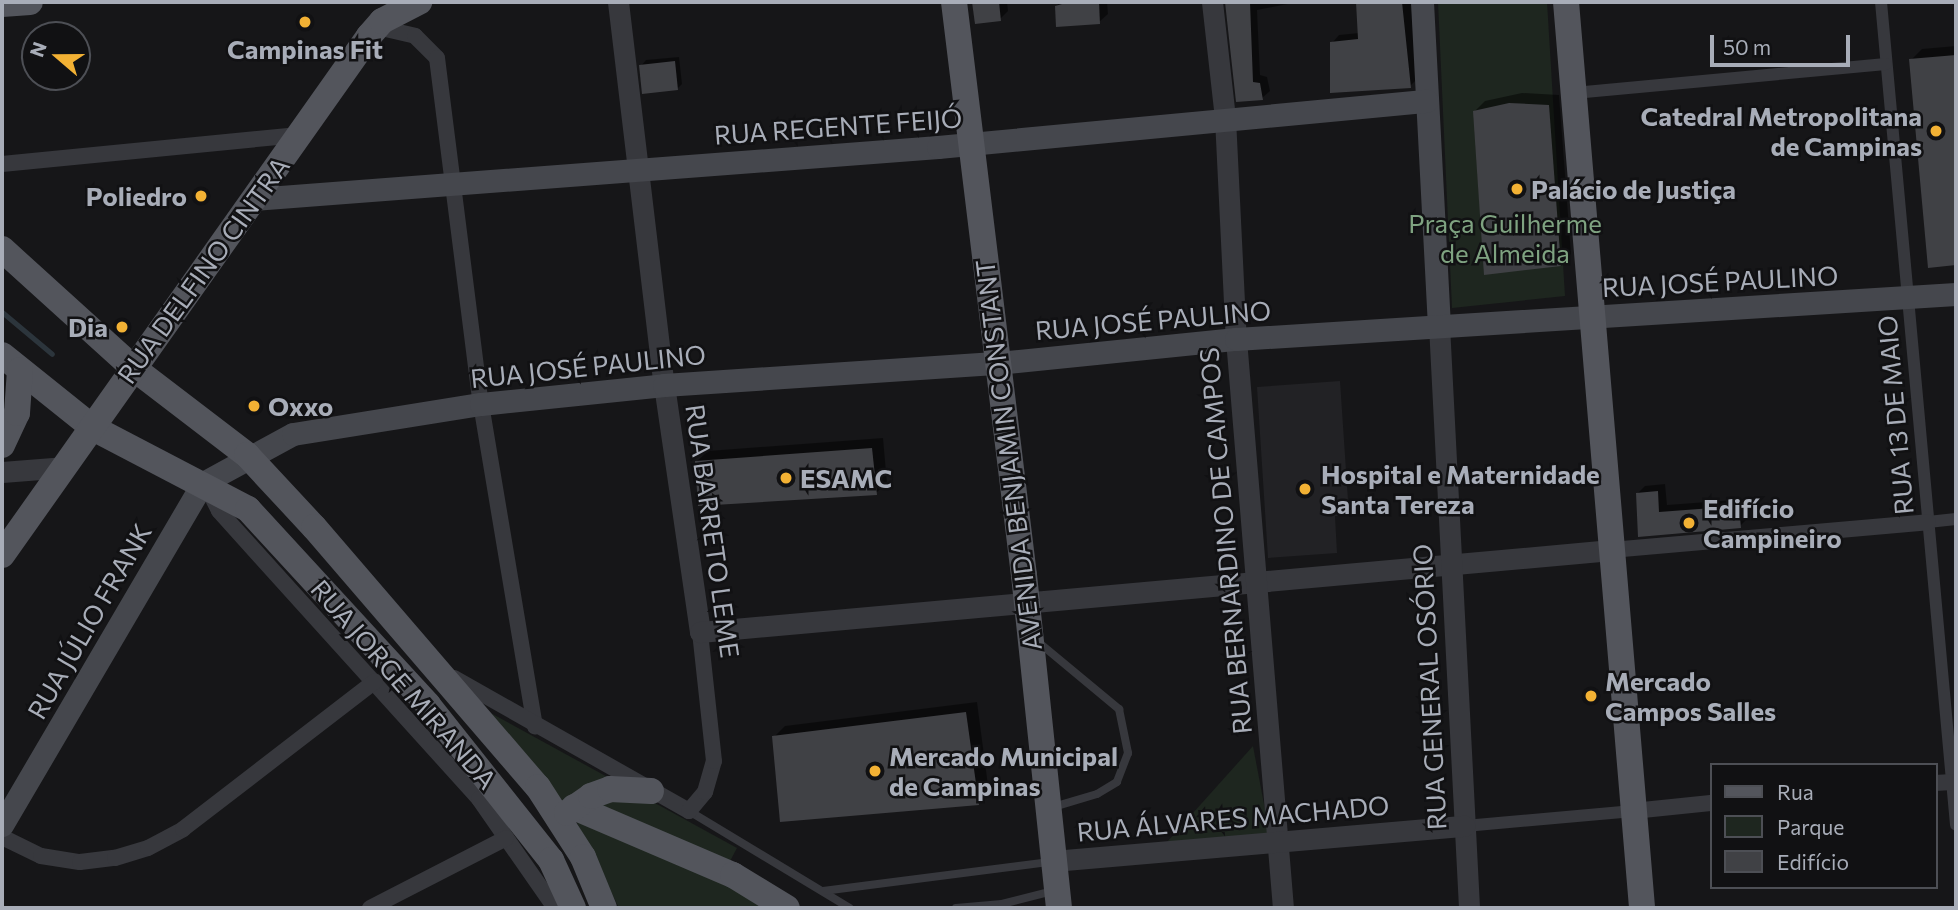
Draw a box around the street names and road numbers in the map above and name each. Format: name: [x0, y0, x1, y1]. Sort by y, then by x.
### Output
street label: RUA REGENTE FEIJÓ: [713, 102, 963, 150]
street label: RUA DELFINO CINTRA: [110, 151, 296, 389]
street label: AVENIDA BENJAMIN CONSTANT: [969, 258, 1047, 652]
street label: RUA JOSÉ PAULINO: [1601, 259, 1839, 303]
street label: RUA JOSÉ PAULINO: [1034, 294, 1272, 346]
street label: RUA 13 DE MAIO: [1871, 314, 1919, 516]
street label: RUA JOSÉ PAULINO: [469, 338, 707, 394]
street label: RUA BERNARDINO DE CAMPOS: [1193, 346, 1257, 736]
street label: RUA BARRETO LEME: [680, 402, 746, 660]
street label: RUA JÚLIO FRANK: [20, 518, 158, 724]
street label: RUA GENERAL OSÓRIO: [1406, 543, 1452, 831]
street label: RUA JORGE MIRANDA: [305, 573, 503, 795]
street label: RUA ÁLVARES MACHADO: [1076, 789, 1390, 847]

